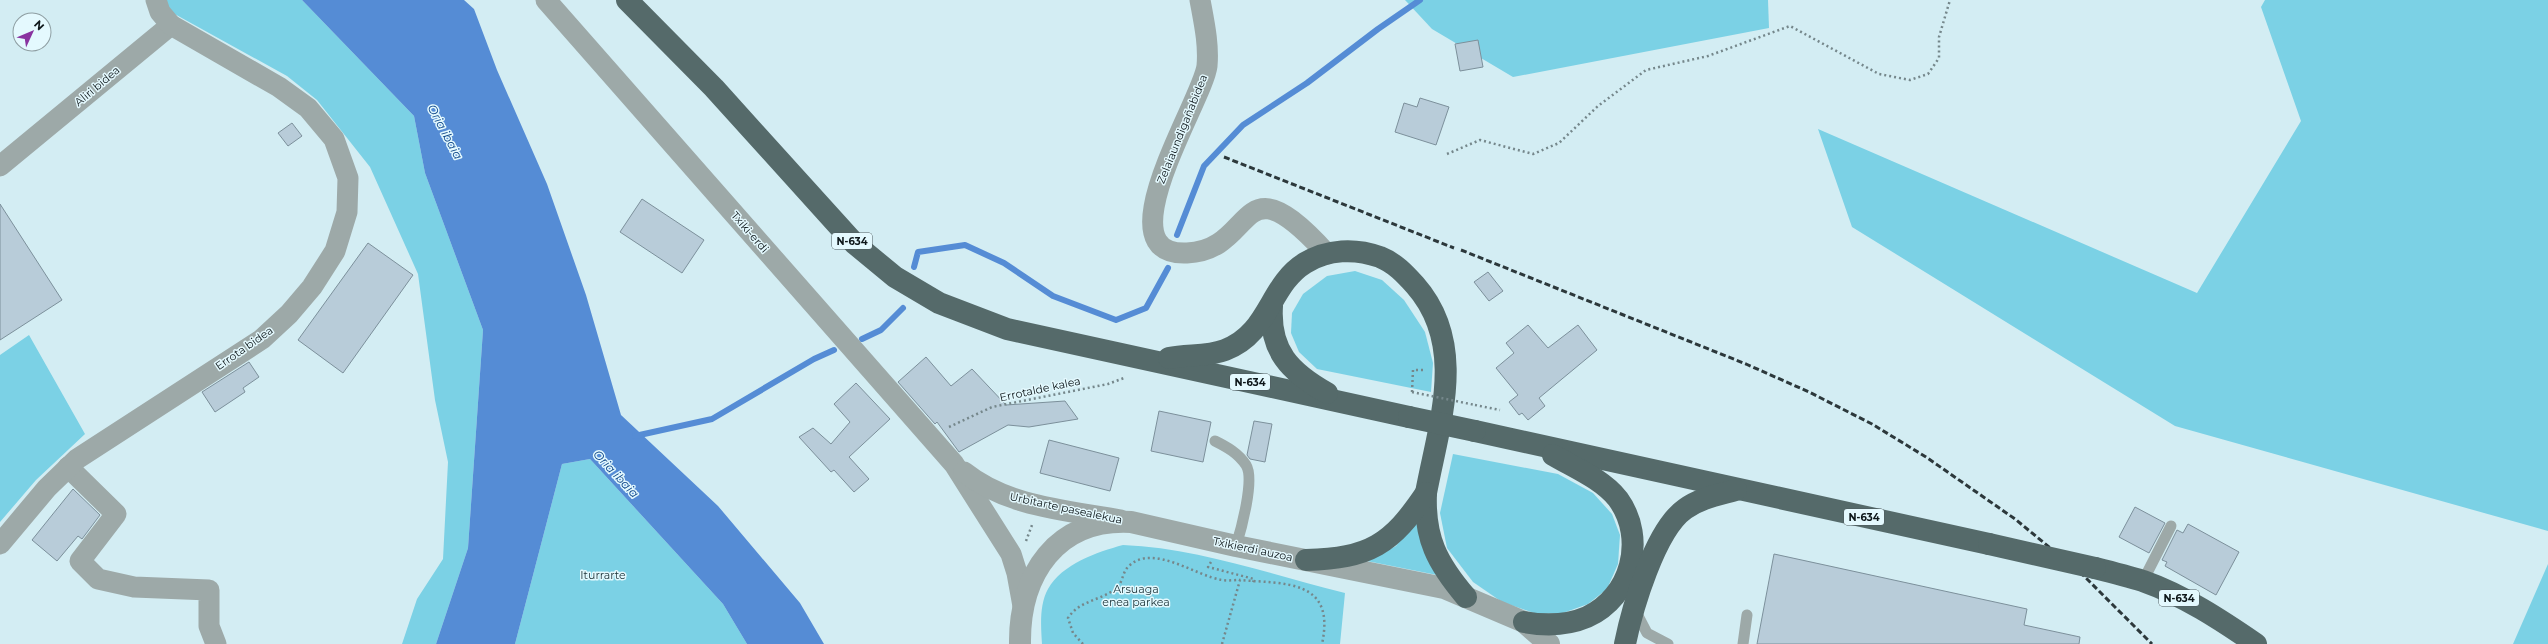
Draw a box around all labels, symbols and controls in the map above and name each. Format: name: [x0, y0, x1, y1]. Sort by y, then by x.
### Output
north arrow: [12, 12, 52, 52]
text: N: [31, 17, 47, 33]
street label: Aliri bidea: [72, 63, 122, 109]
street label: Zelaiaundigañabidea: [1154, 72, 1210, 186]
water label: Oria ibaia: [425, 102, 466, 162]
street label: Txiki-erdi: [728, 209, 772, 255]
road number: N-634: [832, 233, 872, 249]
street label: Errota bidea: [212, 323, 276, 373]
street label: Errotalde kalea: [998, 374, 1082, 404]
road number: N-634: [1230, 374, 1270, 390]
water label: Oria ibaia: [590, 447, 642, 501]
street label: Urbitarte pasealekua: [1008, 489, 1124, 527]
road number: N-634: [1844, 509, 1884, 525]
street label: Txikierdi auzoa: [1212, 534, 1294, 564]
park label: Iturrarte: [580, 568, 626, 582]
park label: Arsuaga enea parkea: [1102, 582, 1170, 609]
road number: N-634: [2159, 590, 2199, 606]

